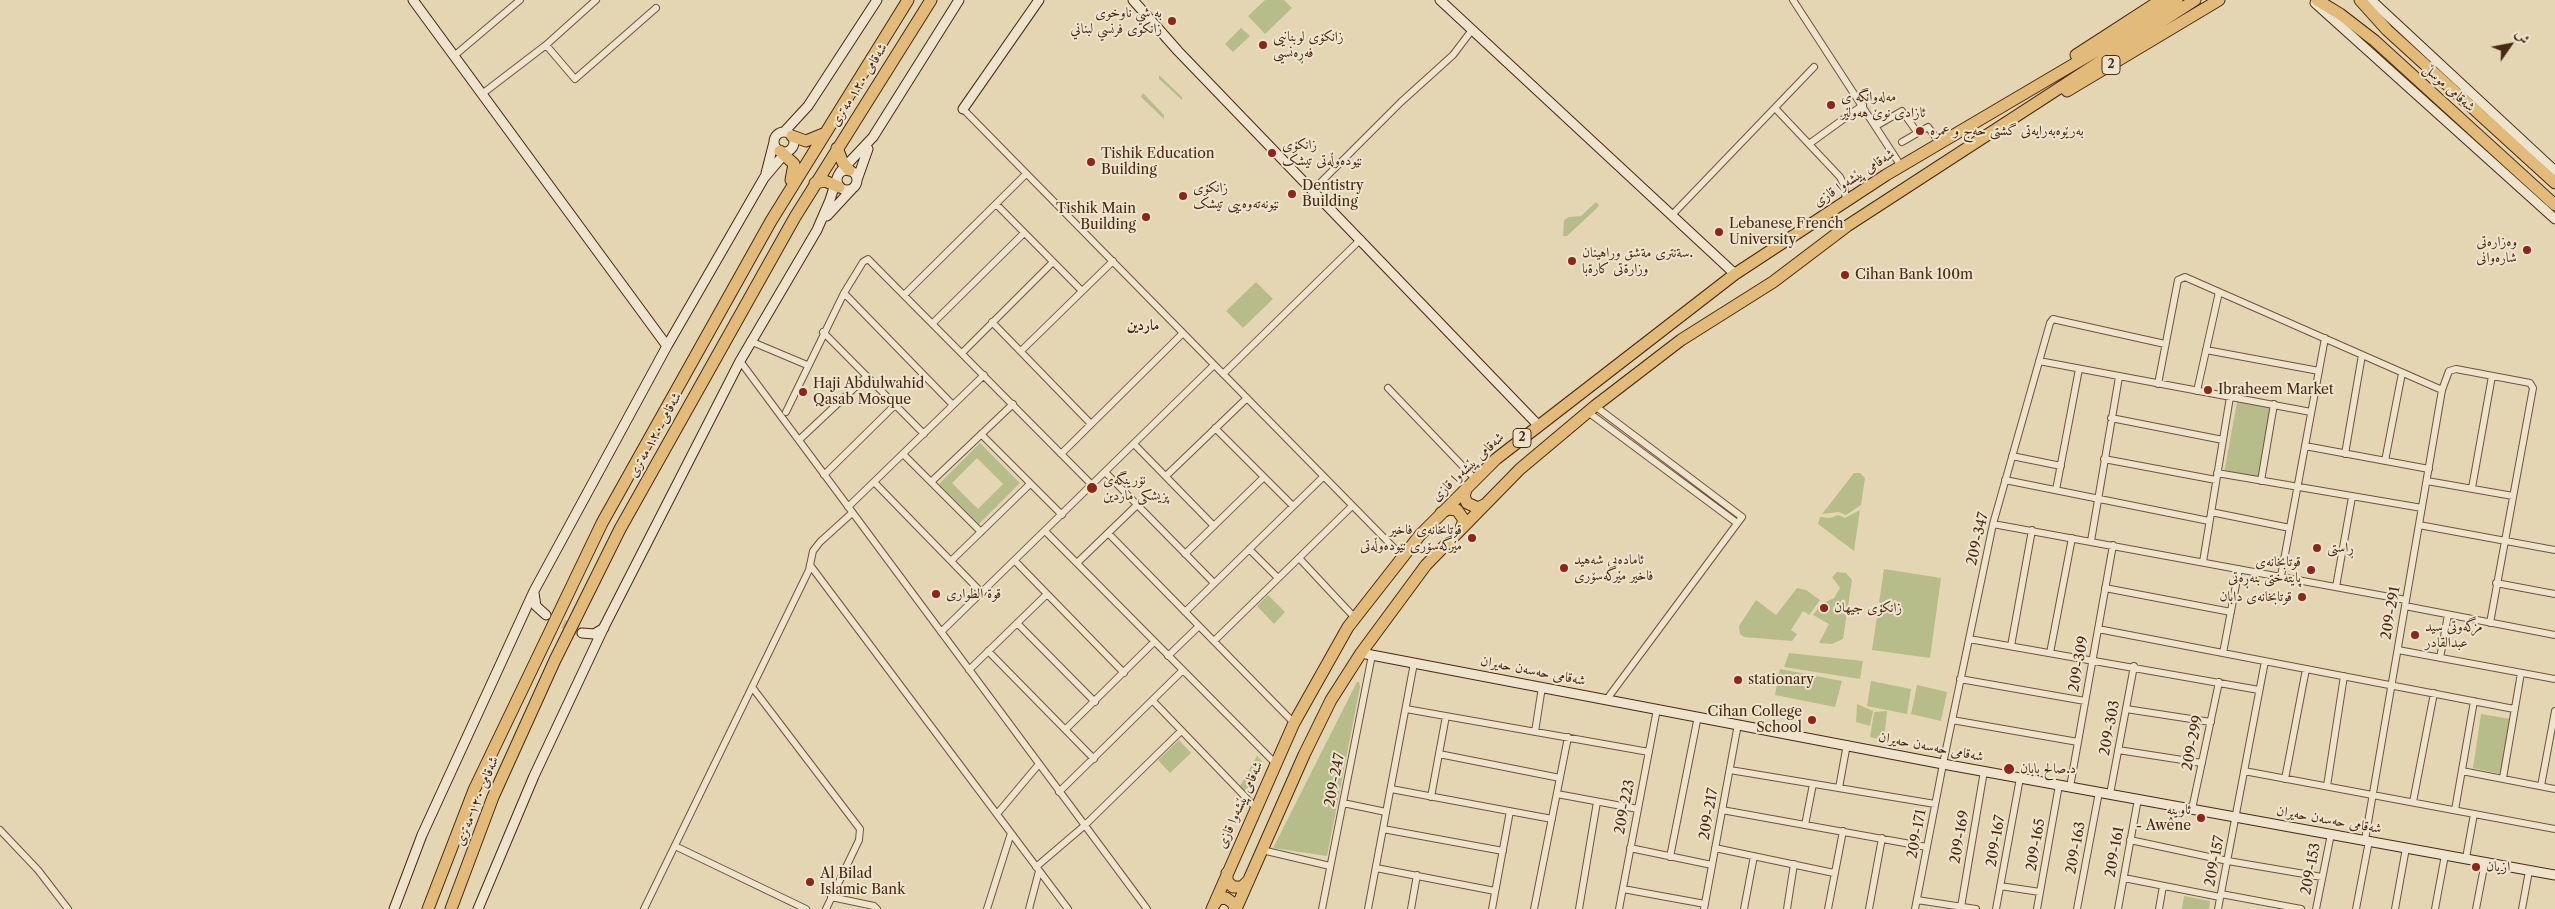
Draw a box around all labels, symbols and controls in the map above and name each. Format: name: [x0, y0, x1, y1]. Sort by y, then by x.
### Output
place label: به شي ناوخوى زانكوى فرنسي لبناني: [1070, 5, 1162, 38]
marker: به شي ناوخوى زانكوى فرنسي لبناني: [1166, 15, 1178, 27]
north arrow: [2485, 20, 2535, 70]
text: ش: [2511, 26, 2534, 48]
place label: زانکۆی لوبنانیی فەڕەنسیی: [1273, 29, 1343, 62]
marker: زانکۆی لوبنانیی فەڕەنسیی: [1257, 39, 1269, 51]
street label: شەقامی ١٢٠ مەتری: [827, 40, 891, 130]
road number: 2: [2102, 56, 2120, 74]
street label: شەقامی موسڵ: [2420, 60, 2478, 116]
place label: مەلەوانگە ی ئازادی نوێ هەولێر: [1841, 89, 1926, 121]
marker: مەلەوانگە ی ئازادی نوێ هەولێر: [1825, 99, 1837, 111]
place label: بەرێوەبەرایەتی گشتی حەج و عمرە: [1930, 123, 2084, 139]
marker: بەرێوەبەرایەتی گشتی حەج و عمرە: [1914, 125, 1926, 137]
place label: زانکۆی نێودەوڵەتی تیشک: [1282, 137, 1362, 170]
place label: Tishik Education Building: [1101, 146, 1215, 178]
street label: شەقامی پێشەوا قازی: [1810, 146, 1898, 210]
marker: زانکۆی نێودەوڵەتی تیشک: [1266, 147, 1278, 159]
marker: Tishik Education Building: [1085, 156, 1097, 168]
place label: Dentistry Building: [1302, 178, 1364, 210]
place label: زانکۆی نێونەتەوەییی تیشک: [1193, 180, 1279, 212]
marker: Dentistry Building: [1286, 188, 1298, 200]
marker: زانکۆی نێونەتەوەییی تیشک: [1177, 190, 1189, 202]
place label: Tishik Main Building: [1056, 201, 1136, 233]
marker: Tishik Main Building: [1140, 211, 1152, 223]
place label: Lebanese French University: [1729, 216, 1844, 248]
marker: Lebanese French University: [1713, 226, 1725, 238]
place label: وەزارەتی شارەوانی: [2476, 234, 2517, 266]
marker: وەزارەتی شارەوانی: [2521, 244, 2533, 256]
place label: سةنترى مةشق وراهينان. وزارةتى كارةبا: [1582, 245, 1693, 278]
marker: سةنترى مةشق وراهينان. وزارةتى كارةبا: [1566, 255, 1578, 267]
place label: Cihan Bank 100m: [1855, 267, 1973, 283]
marker: Cihan Bank 100m: [1839, 269, 1851, 281]
district label: ماردین: [1127, 317, 1159, 335]
place label: Haji Abdulwahid Qasab Mosque: [813, 376, 924, 408]
place label: Ibraheem Market: [2218, 382, 2334, 398]
marker: Ibraheem Market: [2202, 384, 2214, 396]
marker: Haji Abdulwahid Qasab Mosque: [797, 386, 809, 398]
street label: شەقامی ١٢٠ مەتری: [625, 390, 685, 480]
road number: 2: [1513, 428, 1531, 448]
street label: شەقامی پێشەوا قازی: [1428, 429, 1508, 505]
place label: نۆرینگەی پزیشکی ماردین: [1103, 472, 1168, 504]
marker: نۆرینگەی پزیشکی ماردین: [1085, 481, 1099, 495]
street label: 209-347: [1964, 511, 1992, 567]
place label: قوتابخانەی فاخیر مێرگەسۆری نێودەوڵەتی: [1360, 522, 1462, 554]
marker: قوتابخانەی فاخیر مێرگەسۆری نێودەوڵەتی: [1466, 532, 1478, 544]
place label: ڕاستی: [2327, 540, 2354, 556]
marker: ڕاستی: [2311, 542, 2323, 554]
place label: ئامادەیی شەهید فاخیر مێرگەسۆری: [1574, 552, 1653, 584]
place label: قوتابخانەی پایتەختی بنەڕەتی: [2228, 554, 2301, 586]
marker: ئامادەیی شەهید فاخیر مێرگەسۆری: [1558, 562, 1570, 574]
marker: قوتابخانەی پایتەختی بنەڕەتی: [2305, 564, 2317, 576]
street label: 209-291: [2378, 585, 2404, 641]
place label: قوة الطواری: [946, 586, 1001, 602]
marker: قوة الطواری: [930, 588, 942, 600]
place label: قوتابخانەی دابان: [2219, 589, 2292, 605]
marker: قوتابخانەی دابان: [2296, 591, 2308, 603]
place label: زانکۆی جیھان: [1834, 600, 1902, 616]
marker: زانکۆی جیھان: [1818, 602, 1830, 614]
place label: مزگەوتی سید عبدالقادر: [2425, 619, 2483, 652]
marker: مزگەوتی سید عبدالقادر: [2409, 629, 2421, 641]
street label: 209-309: [2066, 635, 2092, 693]
street label: شەقامی حەسەن حەیران: [1479, 653, 1587, 689]
place label: stationary: [1748, 672, 1814, 688]
marker: stationary: [1732, 674, 1744, 686]
street label: 209-303: [2096, 699, 2124, 757]
place label: Cihan College School: [1708, 704, 1802, 736]
marker: Cihan College School: [1806, 714, 1818, 726]
street label: 209-299: [2179, 714, 2207, 772]
street label: شەقامی حەسەن حەیران: [1877, 729, 1985, 765]
street label: 209-247: [1322, 752, 1348, 808]
street label: شەقامی ١٢٠ مەتری: [451, 754, 503, 848]
street label: شەقامی پێشەوا قازی: [1213, 759, 1267, 851]
place label: د.صالح بابان: [2020, 761, 2076, 777]
marker: د.صالح بابان: [2002, 762, 2016, 776]
street label: 209-223: [1611, 778, 1639, 836]
street label: 209-217: [1696, 787, 1722, 841]
place label: ئاوینە - Awêne: [2136, 802, 2191, 834]
street label: شەقامی حەسەن حەیران: [2275, 802, 2383, 838]
street label: 209-171: [1904, 808, 1930, 860]
street label: 209-169: [1947, 809, 1973, 865]
marker: ئاوینە - Awêne: [2195, 812, 2207, 824]
street label: 209-167: [1983, 814, 2009, 868]
street label: 209-165: [2023, 817, 2049, 873]
street label: 209-163: [2063, 820, 2089, 876]
street label: 209-161: [2102, 825, 2128, 879]
street label: 209-157: [2202, 834, 2228, 888]
street label: 209-153: [2298, 842, 2324, 896]
place label: ازيان: [2486, 859, 2510, 875]
marker: ازيان: [2470, 861, 2482, 873]
place label: Al Bilad Islamic Bank: [820, 866, 905, 899]
marker: Al Bilad Islamic Bank: [804, 876, 816, 888]

